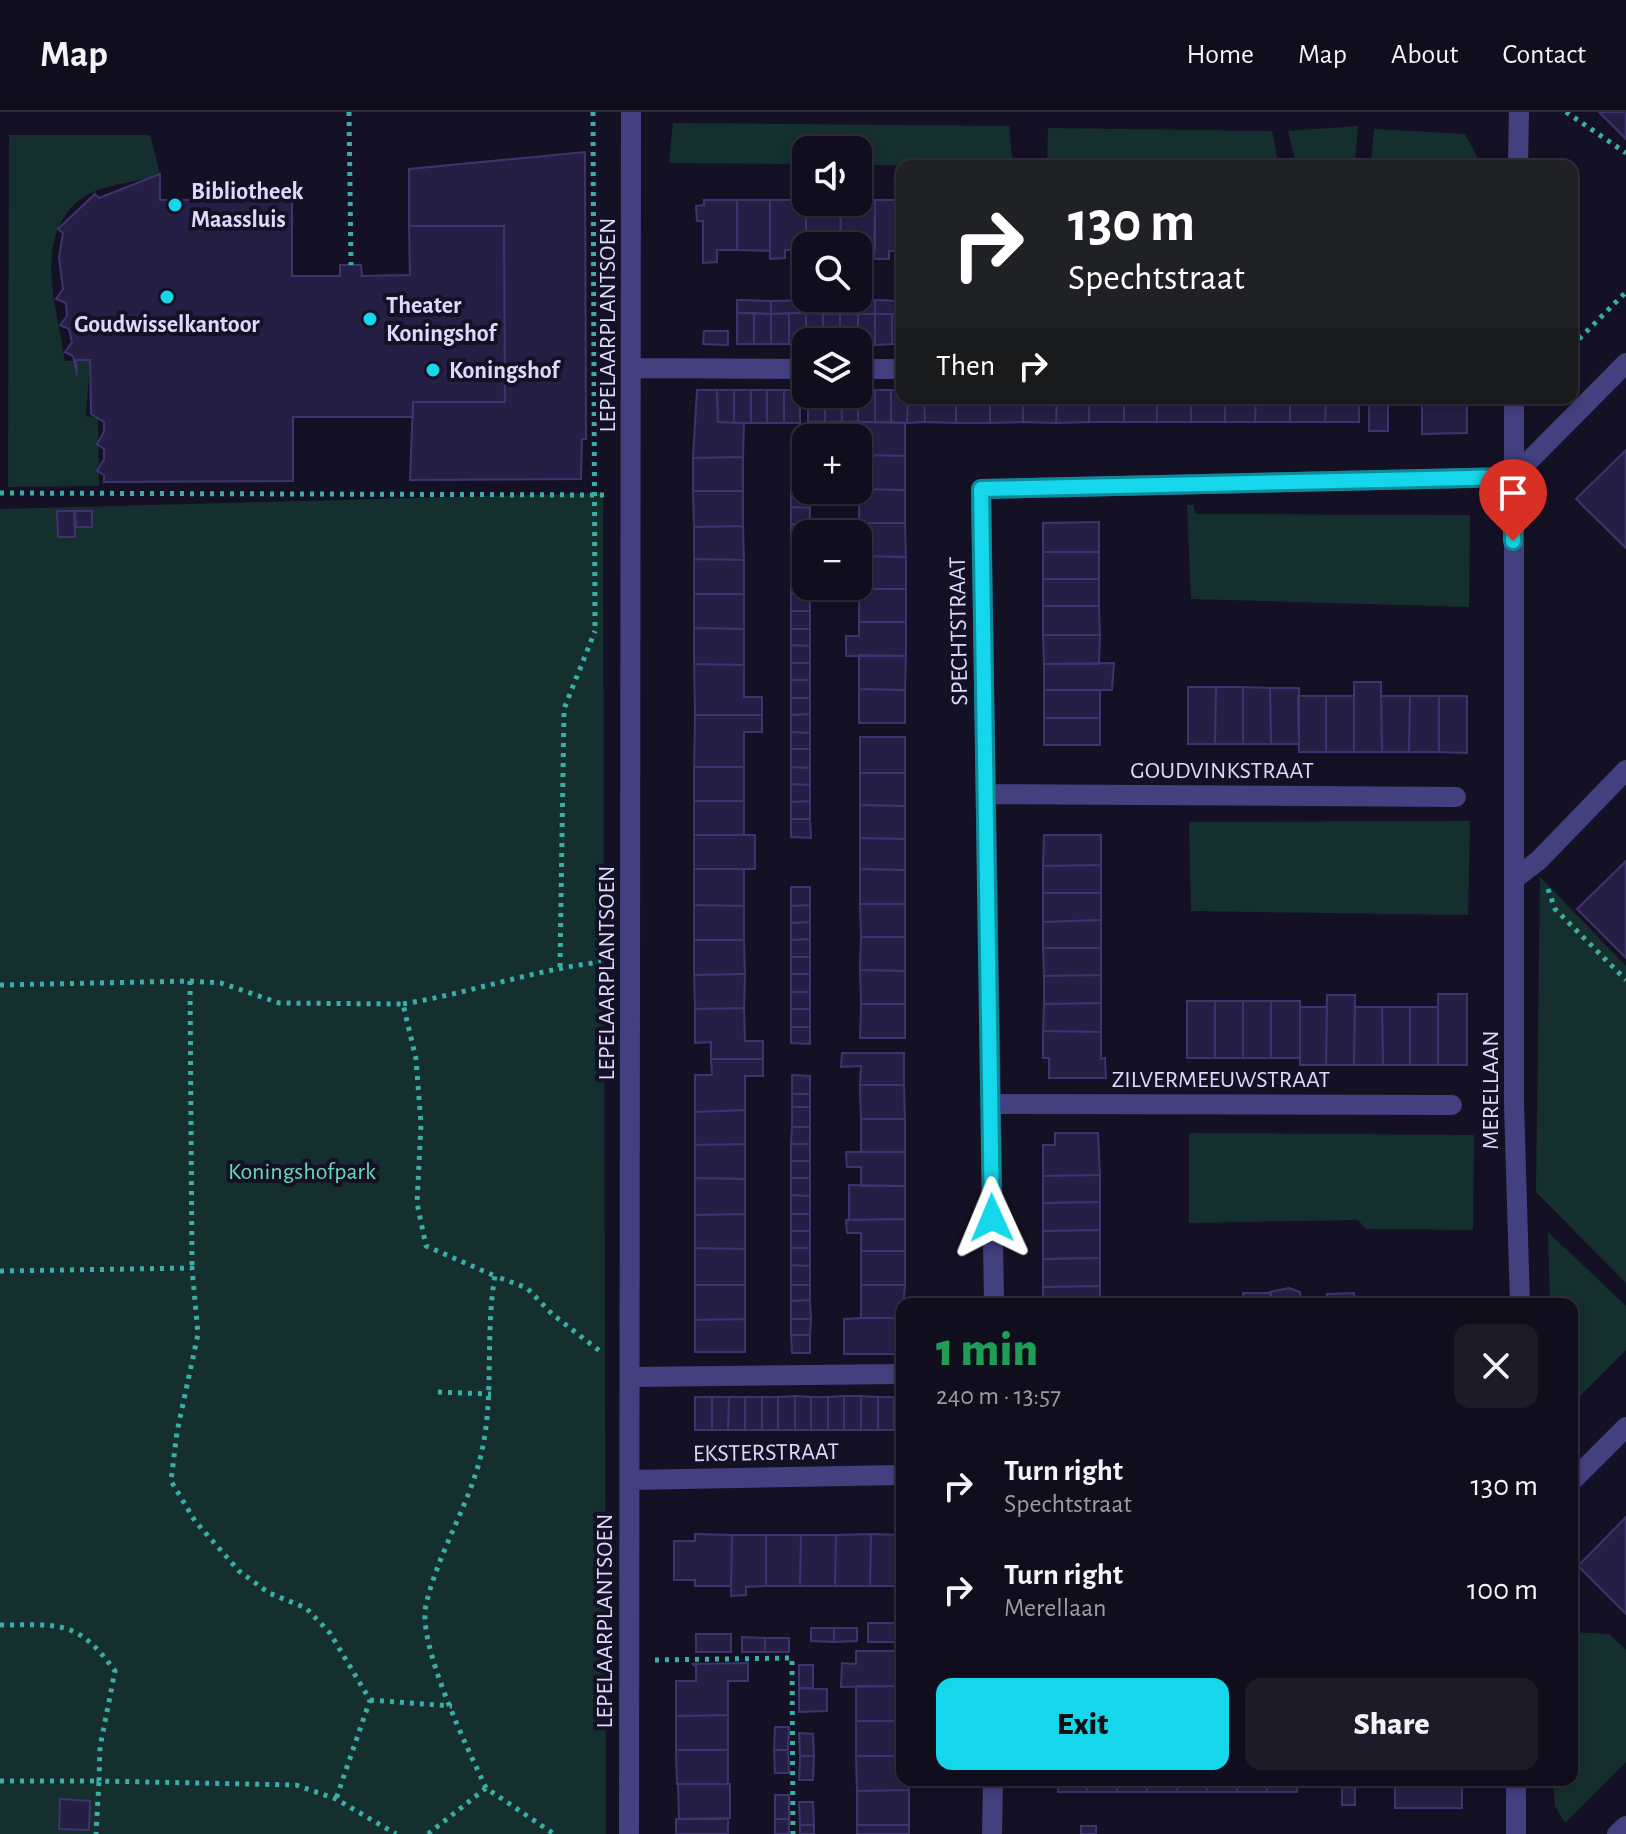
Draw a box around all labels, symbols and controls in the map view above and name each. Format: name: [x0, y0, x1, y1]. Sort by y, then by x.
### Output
text: Map: [40, 36, 108, 74]
text: Home: [1187, 41, 1254, 69]
text: Map: [1298, 41, 1347, 69]
text: About: [1391, 41, 1459, 69]
text: Contact: [1503, 41, 1586, 69]
map controls: [792, 136, 872, 600]
button: sound: [792, 136, 872, 216]
place label: Bibliotheek Maassluis: [191, 180, 304, 232]
icon: right: [936, 192, 1040, 296]
text: 130 m: [1068, 195, 1195, 251]
marker: Bibliotheek Maassluis: [166, 196, 184, 214]
street label: LEPELAARPLANTSOEN: [596, 218, 620, 432]
button: search: [792, 232, 872, 312]
text: Spechtstraat: [1068, 260, 1245, 296]
marker: Goudwisselkantoor: [158, 288, 176, 306]
place label: Theater Koningshof: [386, 294, 498, 346]
marker: Theater Koningshof: [361, 310, 379, 328]
place label: Goudwisselkantoor: [74, 313, 260, 337]
button: layers: [792, 328, 872, 408]
icon: right: [1011, 344, 1055, 388]
text: Then: [936, 351, 995, 381]
place label: Koningshof: [449, 359, 561, 383]
marker: Koningshof: [424, 361, 442, 379]
button: +: [792, 424, 872, 504]
pin: [1479, 459, 1547, 541]
icon: arrive: [1491, 471, 1535, 515]
button: −: [792, 520, 872, 600]
street label: SPECHTSTRAAT: [946, 556, 972, 706]
street label: GOUDVINKSTRAAT: [1130, 759, 1314, 783]
street label: LEPELAARPLANTSOEN: [595, 866, 619, 1080]
street label: MERELLAAN: [1479, 1030, 1503, 1150]
street label: ZILVERMEEUWSTRAAT: [1112, 1068, 1331, 1092]
park label: Koningshofpark: [228, 1160, 376, 1184]
position arrow: [950, 1176, 1034, 1260]
button: close: [1454, 1324, 1538, 1408]
text: 1 min: [936, 1327, 1038, 1375]
text: 240 m · 13:57: [936, 1383, 1061, 1409]
street label: EKSTERSTRAAT: [693, 1440, 840, 1466]
text: Turn right: [1004, 1456, 1123, 1486]
icon: right: [936, 1464, 980, 1508]
text: 130 m: [1471, 1471, 1538, 1501]
text: Spechtstraat: [1004, 1491, 1132, 1517]
street label: LEPELAARPLANTSOEN: [593, 1514, 617, 1728]
text: Turn right: [1004, 1560, 1123, 1590]
icon: right: [936, 1568, 980, 1612]
text: 100 m: [1467, 1575, 1538, 1605]
text: Merellaan: [1004, 1595, 1106, 1621]
button: Exit: [936, 1678, 1229, 1770]
button: Share: [1245, 1678, 1538, 1770]

